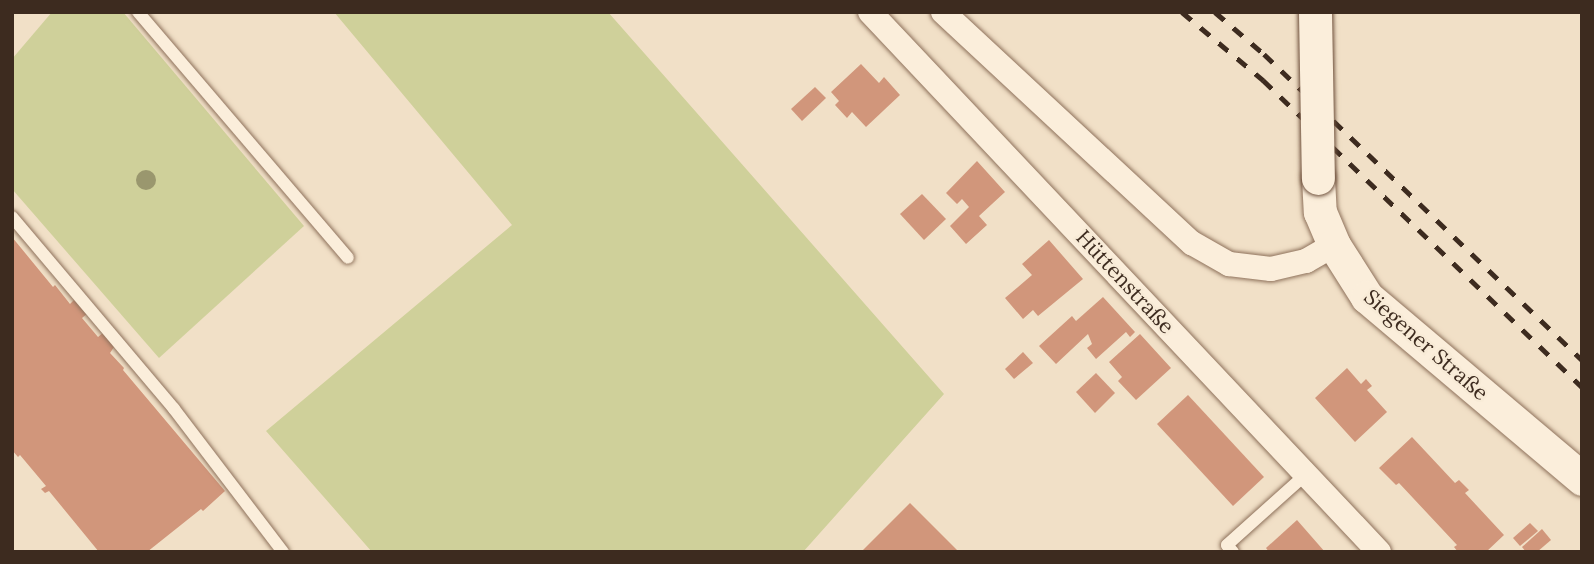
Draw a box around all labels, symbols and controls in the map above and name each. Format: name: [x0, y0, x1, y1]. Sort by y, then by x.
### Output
street label: Hüttenstraße: [1071, 225, 1179, 339]
street label: Siegener Straße: [1359, 284, 1493, 406]

